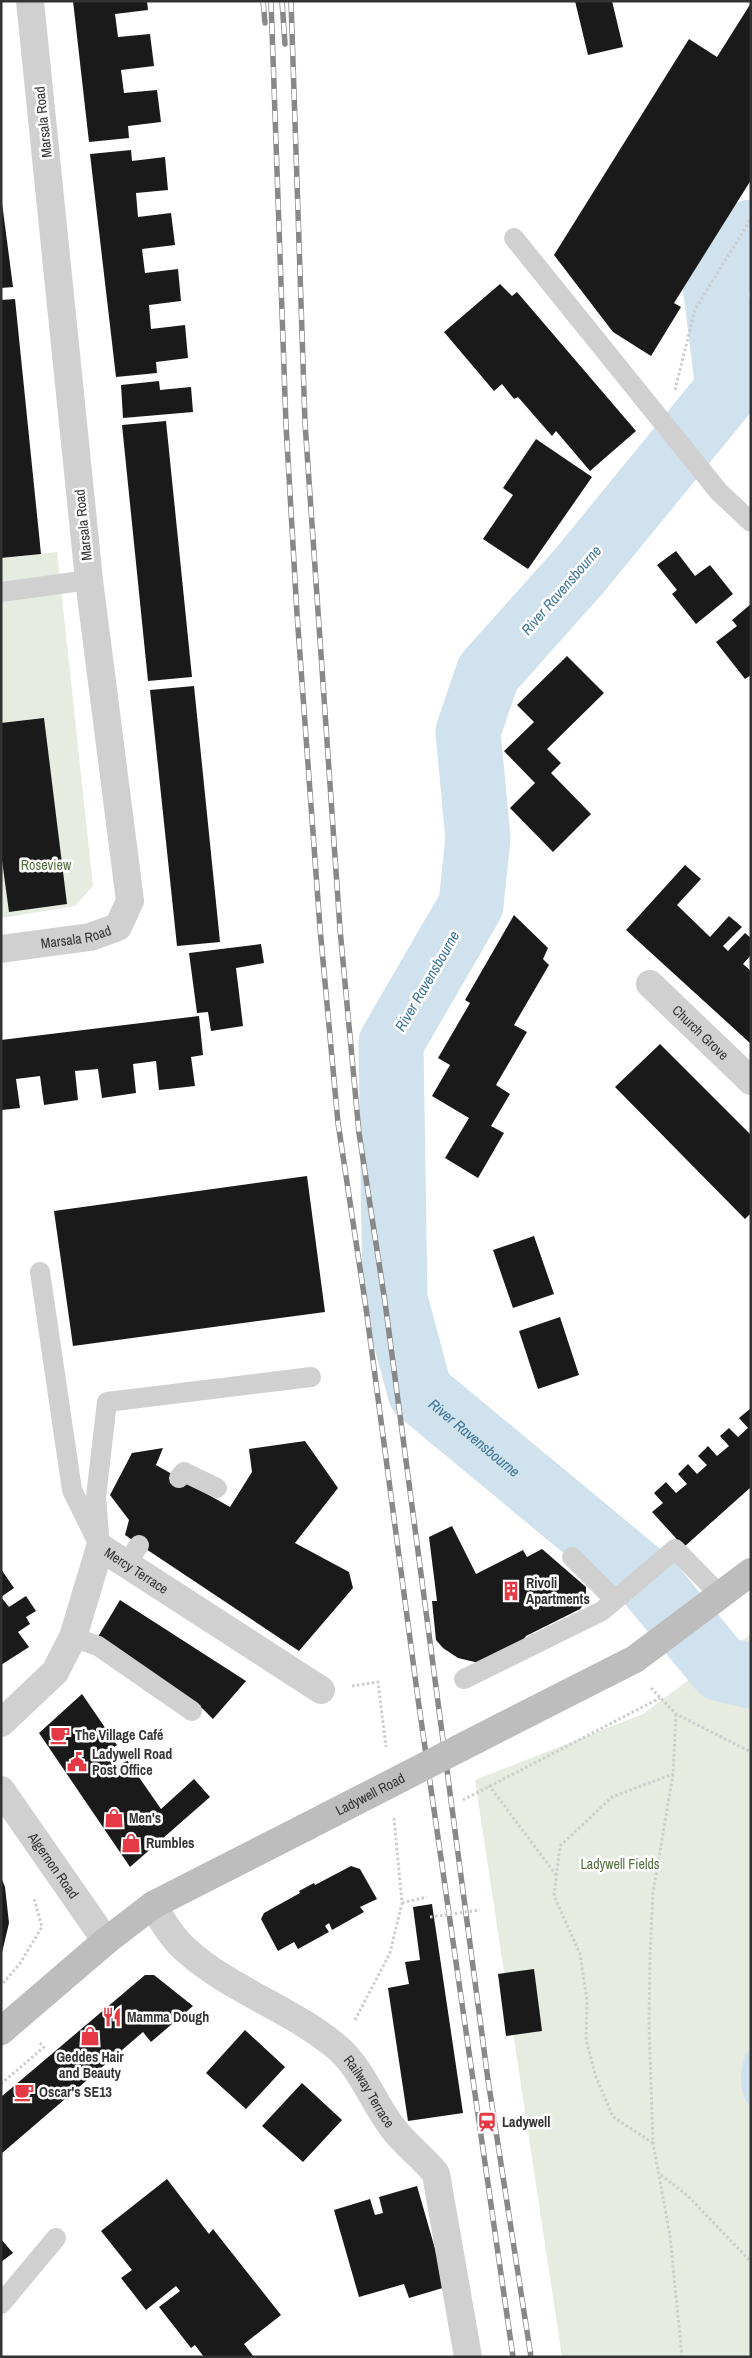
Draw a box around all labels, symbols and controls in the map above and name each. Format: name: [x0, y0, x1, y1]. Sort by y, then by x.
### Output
street label: Marsala Road: [30, 86, 56, 158]
street label: Marsala Road: [70, 489, 96, 561]
water label: River Ravensbourne: [516, 540, 606, 639]
park label: Roseview: [21, 856, 72, 874]
street label: Marsala Road: [40, 921, 114, 953]
water label: River Ravensbourne: [390, 927, 464, 1035]
street label: Church Grove: [668, 1001, 733, 1064]
water label: River Ravensbourne: [425, 1393, 525, 1482]
street label: Mercy Terrace: [101, 1543, 172, 1598]
place label: Rivoli Apartments: [526, 1574, 590, 1608]
building icon: Rivoli Apartments: [500, 1580, 522, 1602]
cafe icon: The Village Café: [49, 1724, 71, 1746]
place label: The Village Café: [75, 1726, 164, 1744]
place label: Ladywell Road Post Office: [92, 1745, 172, 1779]
public building icon: Ladywell Road Post Office: [66, 1751, 88, 1773]
street label: Ladywell Road: [332, 1769, 408, 1819]
shop icon: Men's: [103, 1807, 125, 1829]
place label: Men's: [129, 1809, 161, 1827]
street label: Algernon Road: [24, 1828, 83, 1902]
shop icon: Rumbles: [120, 1832, 142, 1854]
place label: Rumbles: [146, 1834, 194, 1852]
park label: Ladywell Fields: [580, 1855, 660, 1873]
restaurant icon: Mamma Dough: [101, 2006, 123, 2028]
place label: Mamma Dough: [127, 2008, 209, 2026]
shop icon: Geddes Hair and Beauty: [79, 2025, 101, 2047]
place label: Geddes Hair and Beauty: [56, 2048, 124, 2082]
street label: Railway Terrace: [340, 2051, 399, 2131]
cafe icon: Oscar's SE13: [13, 2081, 35, 2103]
place label: Oscar's SE13: [39, 2083, 112, 2101]
station icon: Ladywell: [476, 2111, 498, 2133]
place label: Ladywell: [502, 2113, 551, 2131]

